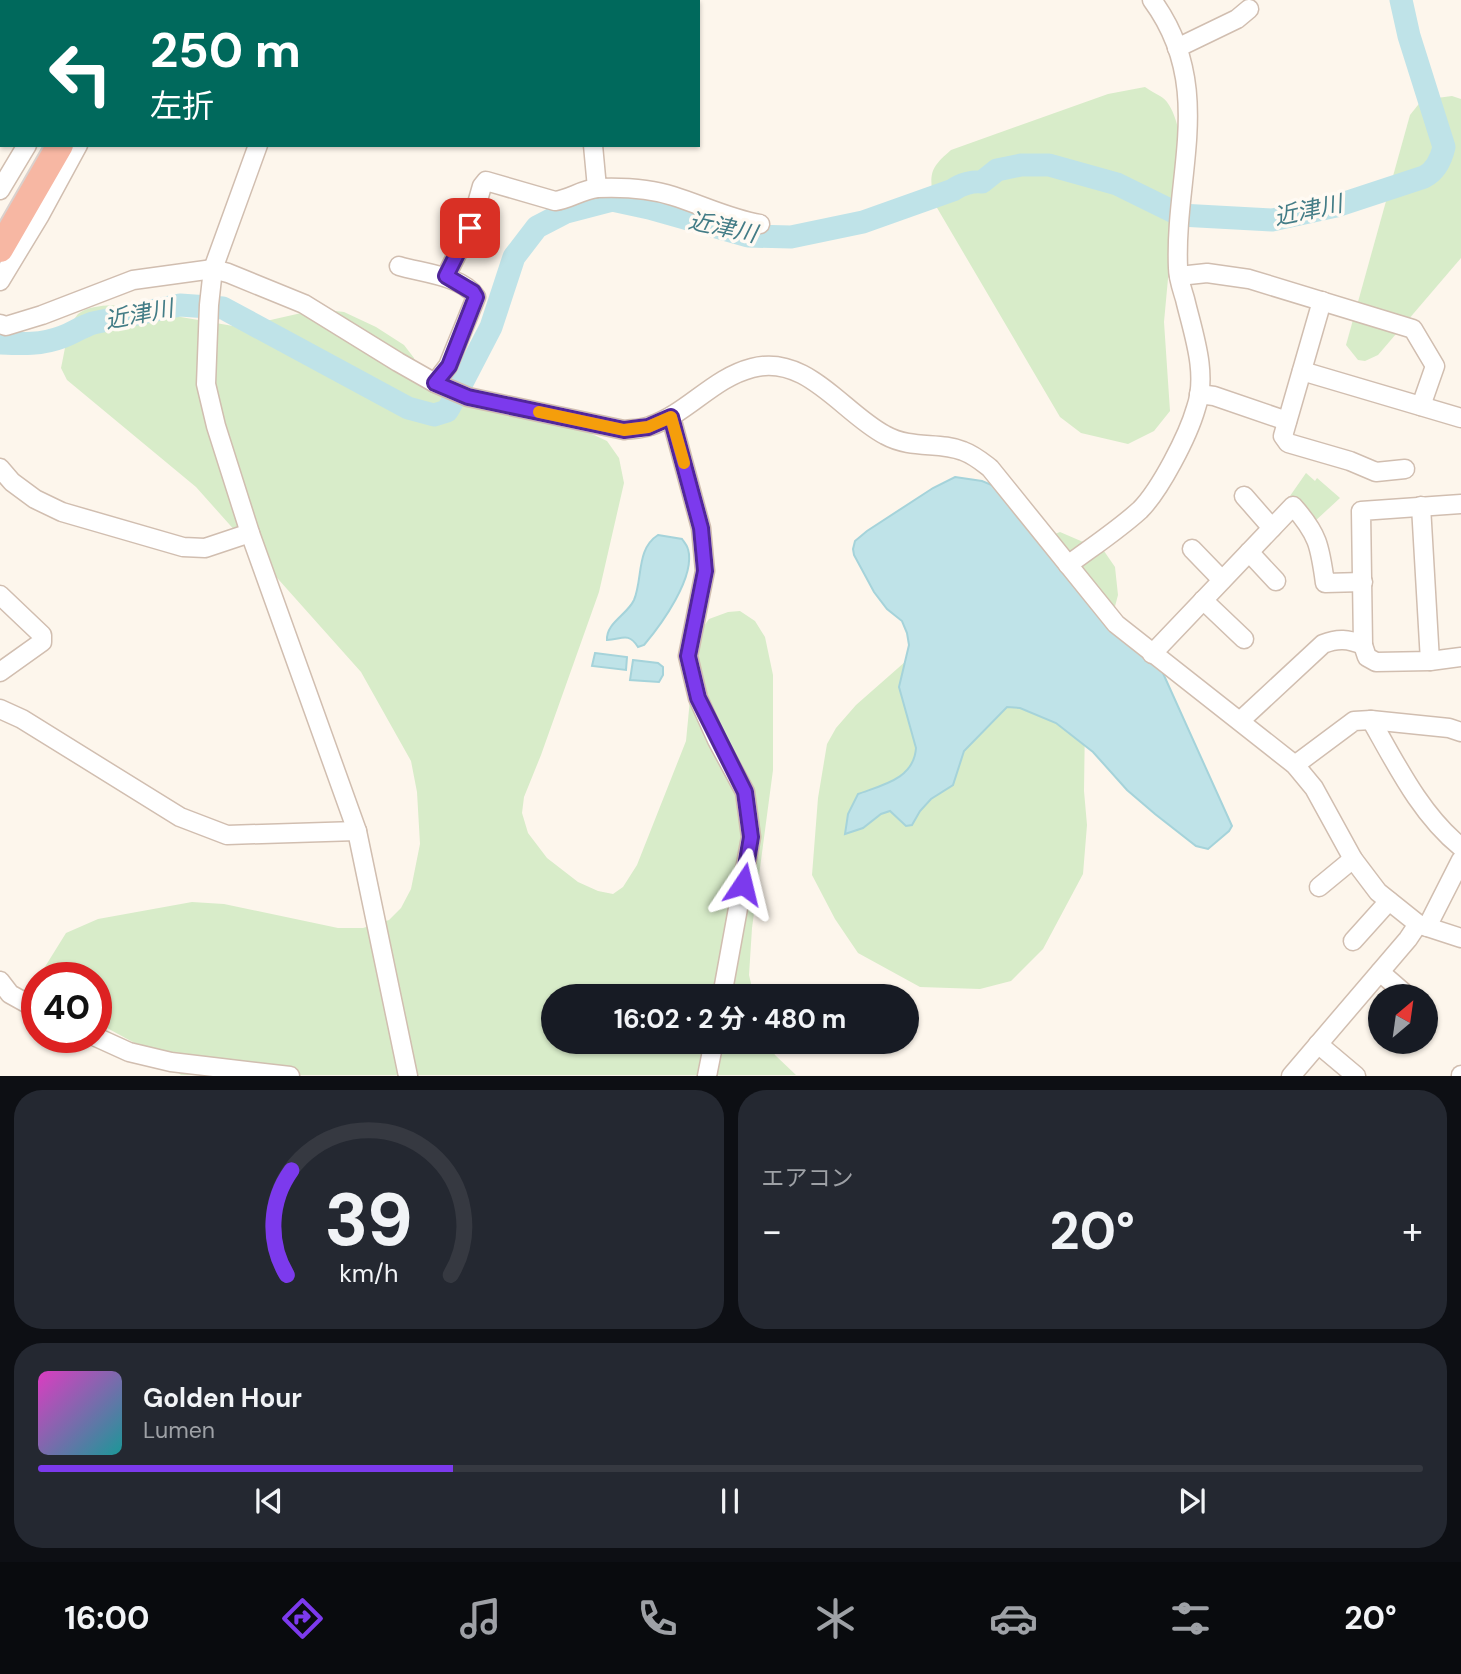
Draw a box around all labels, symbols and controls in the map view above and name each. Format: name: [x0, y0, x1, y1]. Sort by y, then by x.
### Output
text: 250 m: [150, 18, 301, 82]
icon: left: [35, 28, 126, 119]
text: 左折: [150, 85, 214, 127]
water label: 近津川: [1271, 188, 1348, 232]
pin: [440, 198, 500, 258]
water label: 近津川: [686, 205, 763, 249]
icon: arrive: [451, 209, 489, 247]
water label: 近津川: [102, 292, 179, 335]
position arrow: [706, 847, 780, 921]
speed limit sign: 40: [21, 962, 112, 1053]
north arrow: [1368, 984, 1438, 1054]
map controls: [1368, 984, 1438, 1054]
text: 16:02 · 2 分 · 480 m: [614, 1002, 846, 1036]
text: エアコン: [762, 1163, 854, 1193]
text: 39: [325, 1174, 413, 1269]
text: 20°: [1050, 1197, 1135, 1265]
text: −: [762, 1206, 782, 1256]
text: +: [1402, 1206, 1423, 1256]
text: km/h: [339, 1257, 398, 1290]
text: Golden Hour: [143, 1381, 302, 1415]
text: Lumen: [143, 1415, 215, 1445]
icon: previous: [250, 1482, 288, 1520]
icon: pause: [711, 1482, 749, 1520]
icon: next: [1173, 1482, 1211, 1520]
icon: directions: [278, 1594, 327, 1643]
icon: music: [456, 1594, 505, 1643]
icon: phone: [633, 1594, 682, 1643]
icon: climate: [811, 1594, 860, 1643]
icon: car: [989, 1594, 1038, 1643]
icon: filters: [1166, 1594, 1215, 1643]
text: 16:00: [64, 1597, 149, 1639]
text: 20°: [1344, 1597, 1397, 1639]

